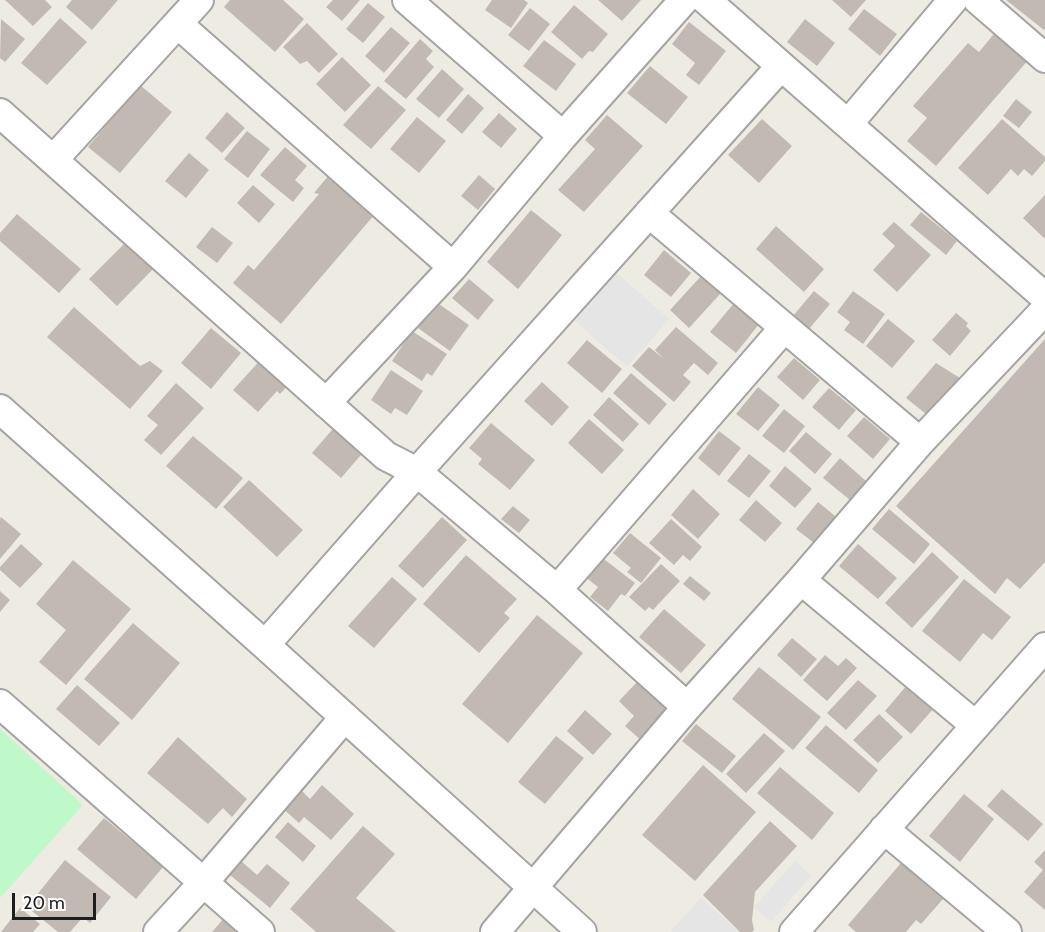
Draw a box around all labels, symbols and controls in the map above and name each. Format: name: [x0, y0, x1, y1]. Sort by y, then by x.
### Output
scale bar: [15, 881, 99, 919]
text: 20 m: [23, 892, 65, 914]

